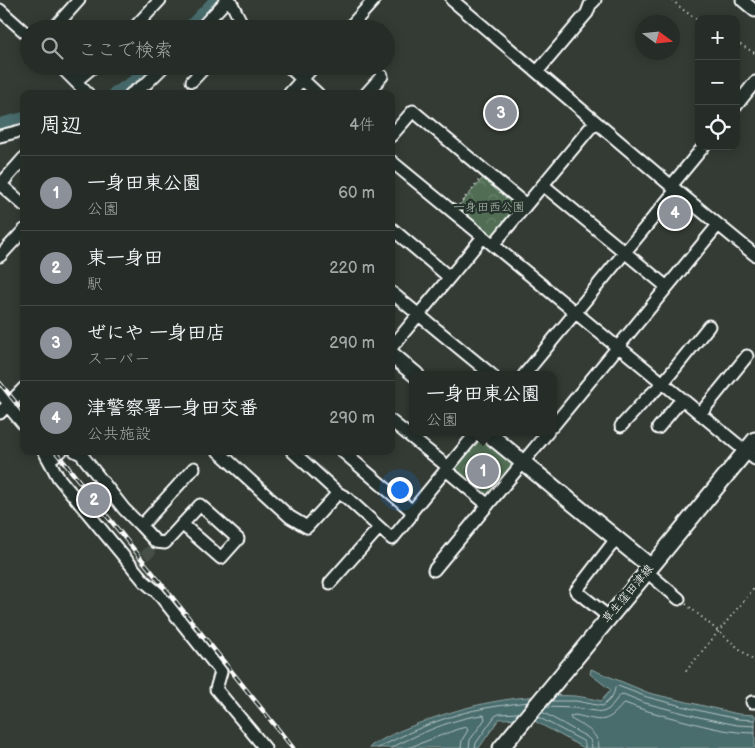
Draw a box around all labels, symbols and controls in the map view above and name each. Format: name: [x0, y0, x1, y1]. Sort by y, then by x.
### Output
north arrow: [635, 15, 680, 60]
map controls: [695, 15, 740, 150]
button: +: [695, 15, 740, 60]
search box: [20, 20, 395, 75]
icon: search: [38, 34, 66, 62]
text: ここで検索: [78, 39, 173, 62]
button: −: [695, 60, 740, 105]
pin: 3: [485, 94, 517, 132]
button: locate: [695, 105, 740, 150]
text: 周辺: [40, 113, 82, 138]
text: 4件: [349, 116, 375, 135]
text: 一身田東公園: [87, 172, 201, 195]
text: 1: [53, 184, 59, 203]
text: 60 m: [338, 184, 375, 203]
pin: 4: [659, 194, 691, 232]
text: 公園: [87, 200, 119, 219]
park label: 一身田西公園: [453, 200, 525, 215]
text: 東一身田: [87, 247, 163, 270]
text: 2: [51, 259, 61, 278]
text: 220 m: [329, 259, 375, 278]
text: 駅: [87, 275, 103, 294]
text: ぜにや 一身田店: [87, 322, 225, 345]
text: 3: [51, 334, 61, 353]
text: 290 m: [329, 334, 375, 353]
text: スーパー: [87, 350, 150, 369]
popup: [409, 371, 557, 436]
text: 一身田東公園: [426, 383, 540, 406]
text: 津警察署一身田交番: [87, 397, 258, 420]
text: 4: [51, 409, 61, 428]
text: 290 m: [329, 409, 375, 428]
text: 公園: [426, 411, 458, 430]
text: 公共施設: [87, 425, 151, 444]
pin: 1: [467, 452, 499, 490]
your location: [387, 477, 413, 503]
pin: 2: [78, 481, 110, 519]
street label: 草生窪田津線: [599, 562, 657, 626]

